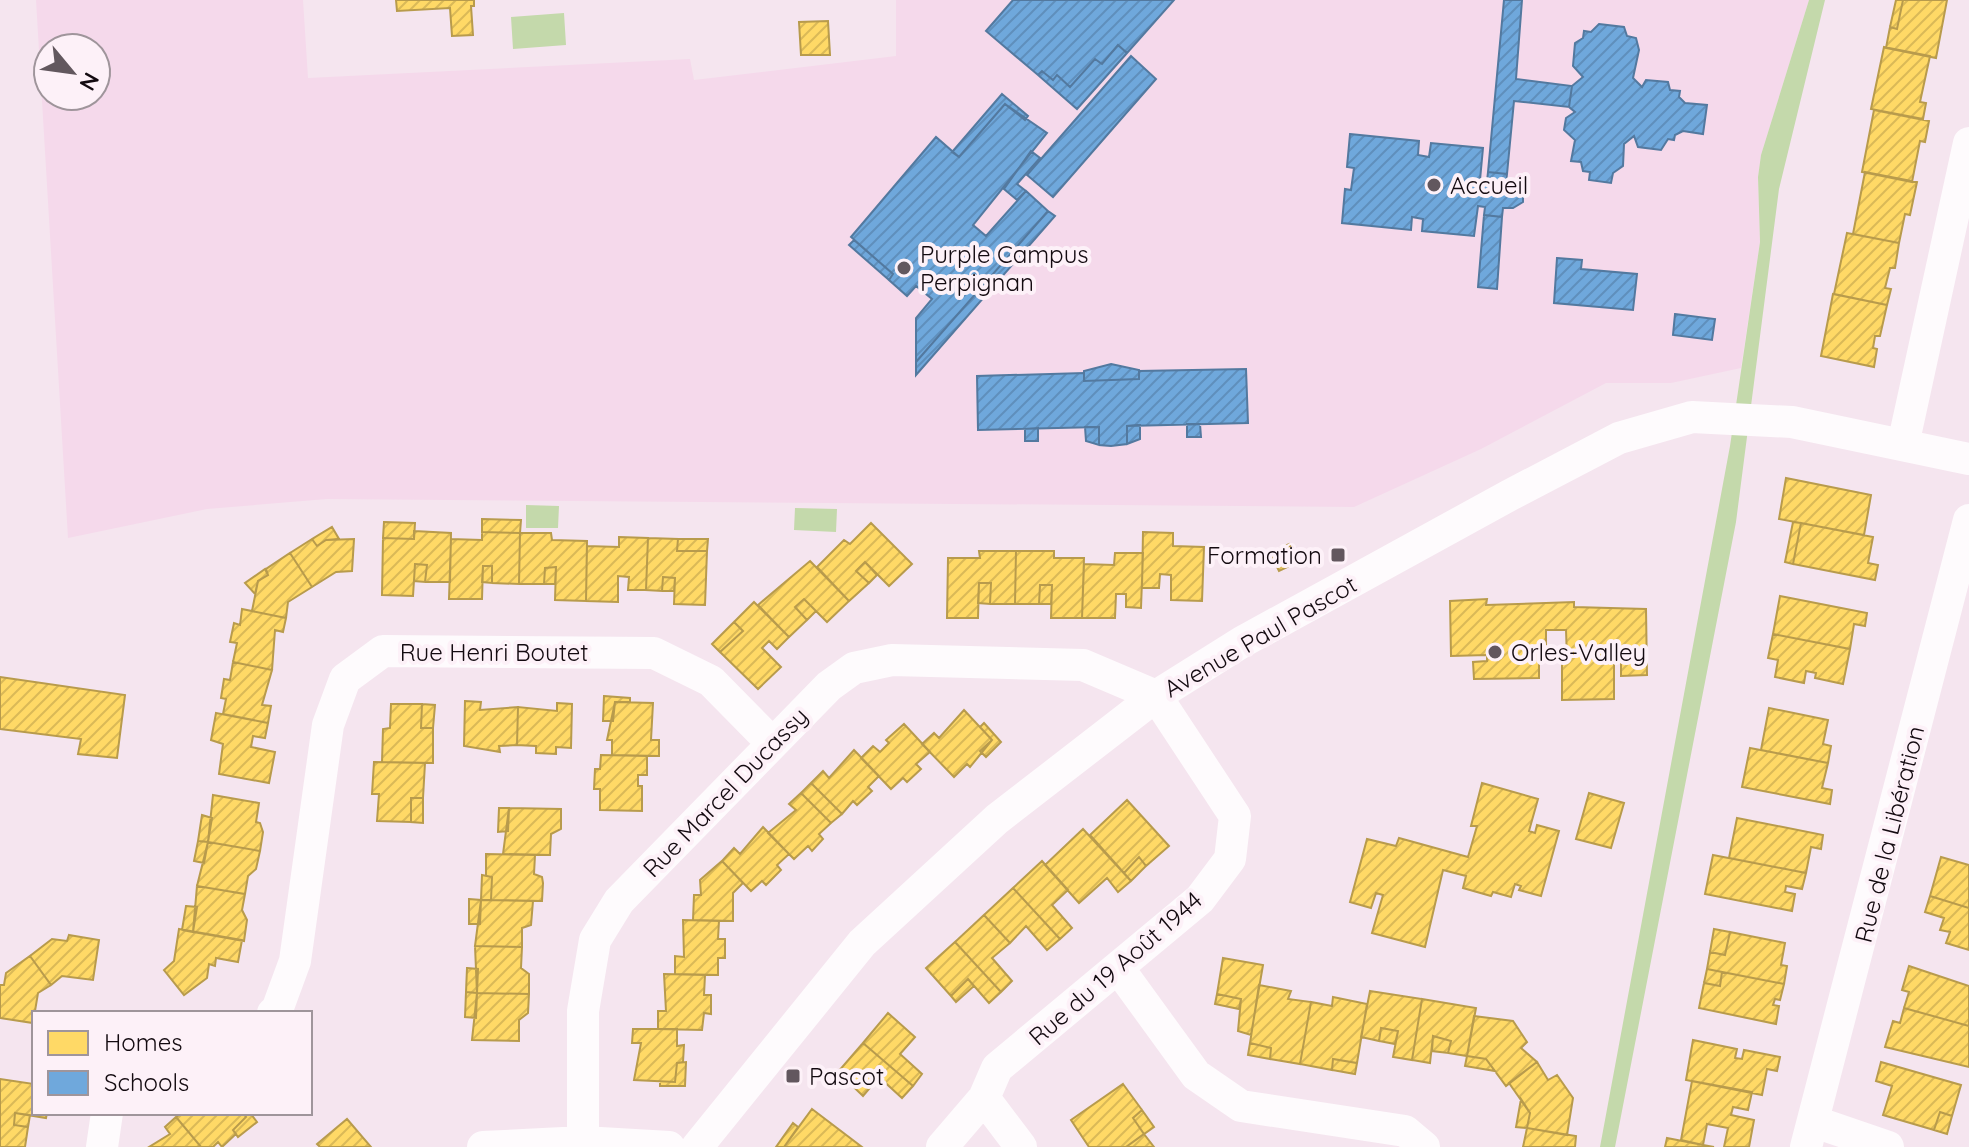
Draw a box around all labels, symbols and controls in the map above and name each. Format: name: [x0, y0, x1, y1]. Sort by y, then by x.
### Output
north arrow: [32, 32, 112, 112]
text: N: [73, 68, 106, 96]
place label: Accueil: [1450, 170, 1528, 200]
marker: Accueil: [1425, 176, 1443, 194]
place label: Purple Campus Perpignan: [920, 239, 1089, 297]
marker: Purple Campus Perpignan: [895, 259, 913, 277]
place label: Formation: [1207, 540, 1322, 570]
marker: Formation: [1329, 546, 1347, 564]
street label: Avenue Paul Pascot: [1158, 569, 1362, 703]
street label: Rue Henri Boutet: [400, 637, 588, 667]
place label: Orles-Valley: [1511, 637, 1646, 667]
marker: Orles-Valley: [1486, 643, 1504, 661]
street label: Rue Marcel Ducassy: [636, 701, 814, 883]
street label: Rue de la Libération: [1848, 723, 1930, 945]
street label: Rue du 19 Août 1944: [1022, 885, 1208, 1051]
legend: [32, 1011, 312, 1115]
text: Homes: [104, 1027, 182, 1057]
place label: Pascot: [809, 1061, 884, 1091]
text: Schools: [104, 1067, 189, 1097]
marker: Pascot: [784, 1067, 802, 1085]

